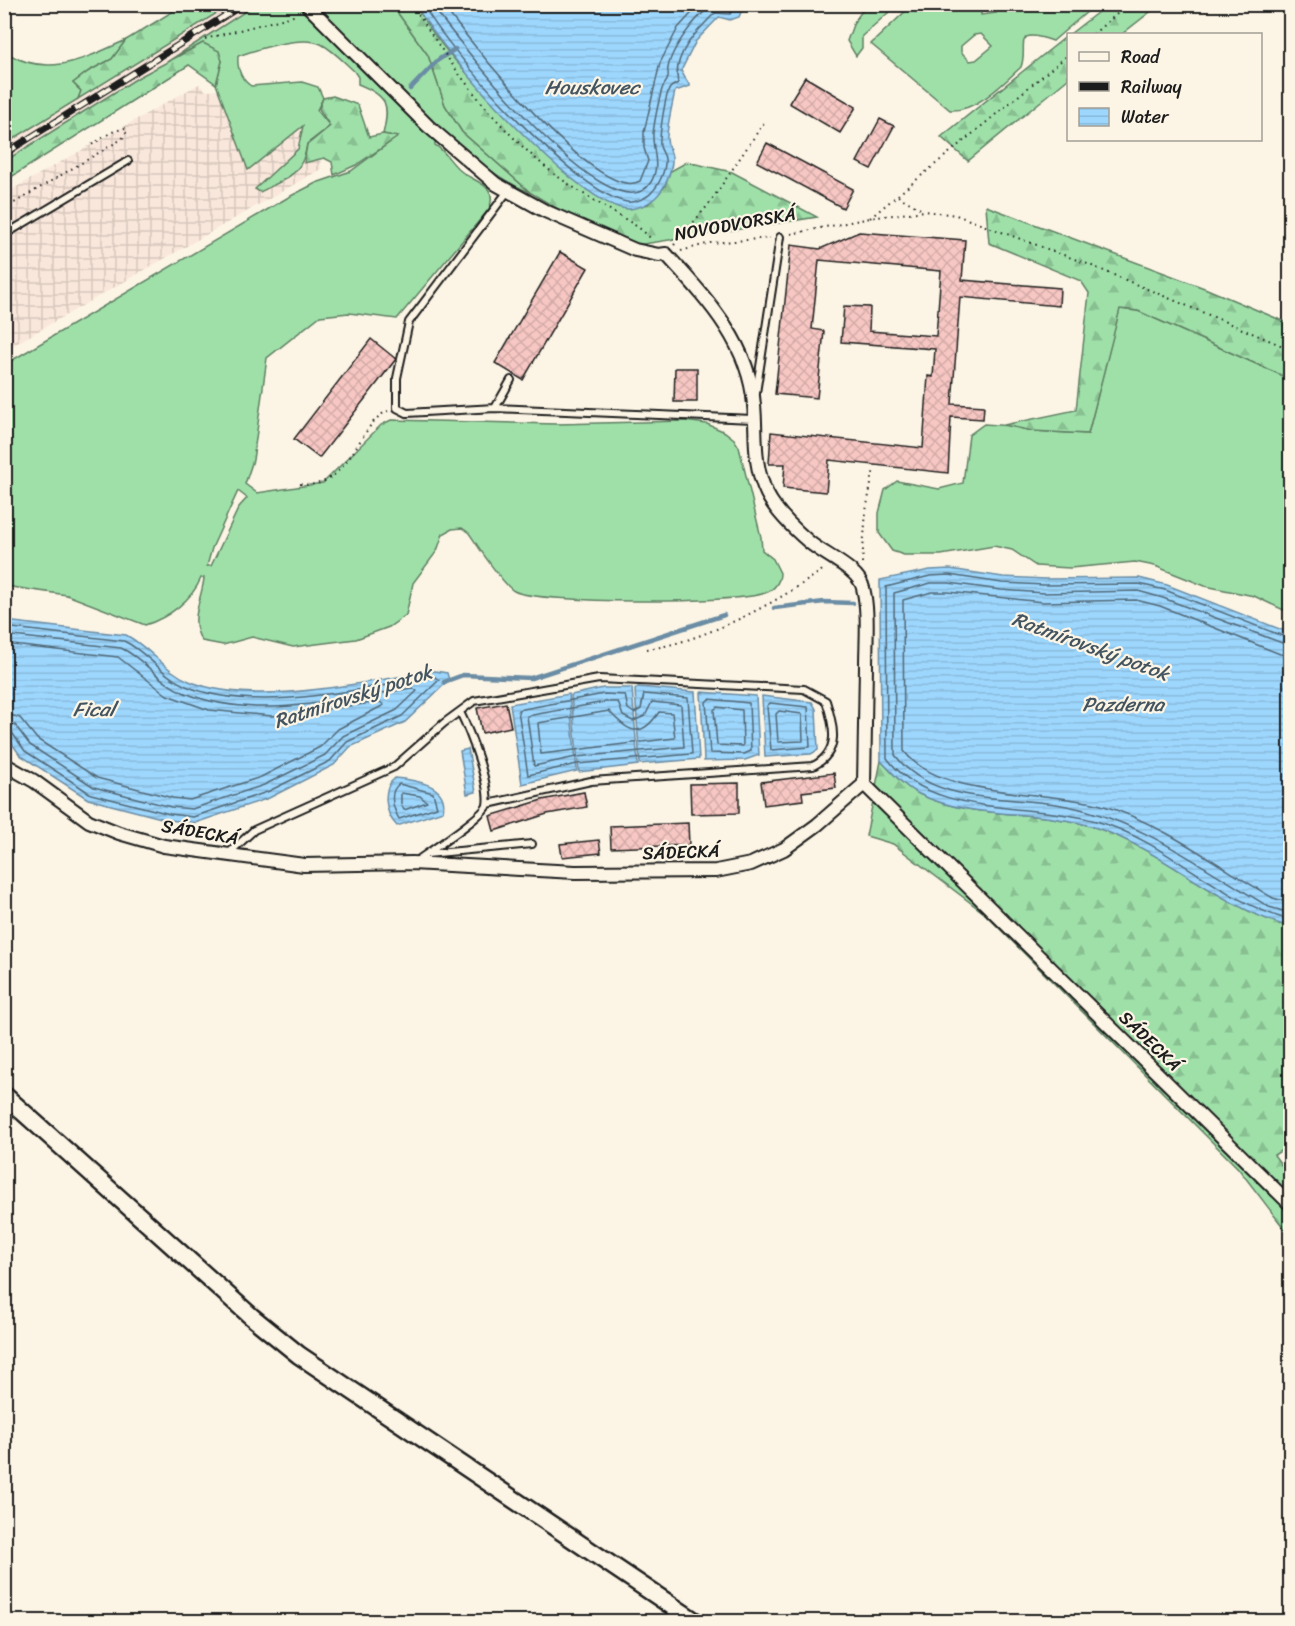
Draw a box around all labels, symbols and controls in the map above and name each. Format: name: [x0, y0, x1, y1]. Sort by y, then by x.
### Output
legend: [1067, 33, 1262, 141]
text: Road: [1121, 41, 1161, 73]
water label: Houskovec: [545, 70, 641, 105]
text: Railway: [1121, 71, 1183, 103]
text: Water: [1121, 101, 1170, 133]
street label: NOVODVORSKÁ: [672, 197, 800, 250]
water label: Ratmírovský potok: [1007, 602, 1176, 692]
water label: Ratmírovský potok: [269, 654, 438, 739]
water label: Pazderna: [1082, 687, 1166, 722]
water label: Fical: [73, 692, 119, 727]
street label: SÁDECKÁ: [159, 810, 243, 855]
street label: SÁDECKÁ: [642, 835, 722, 869]
street label: SÁDECKÁ: [1111, 1003, 1191, 1081]

